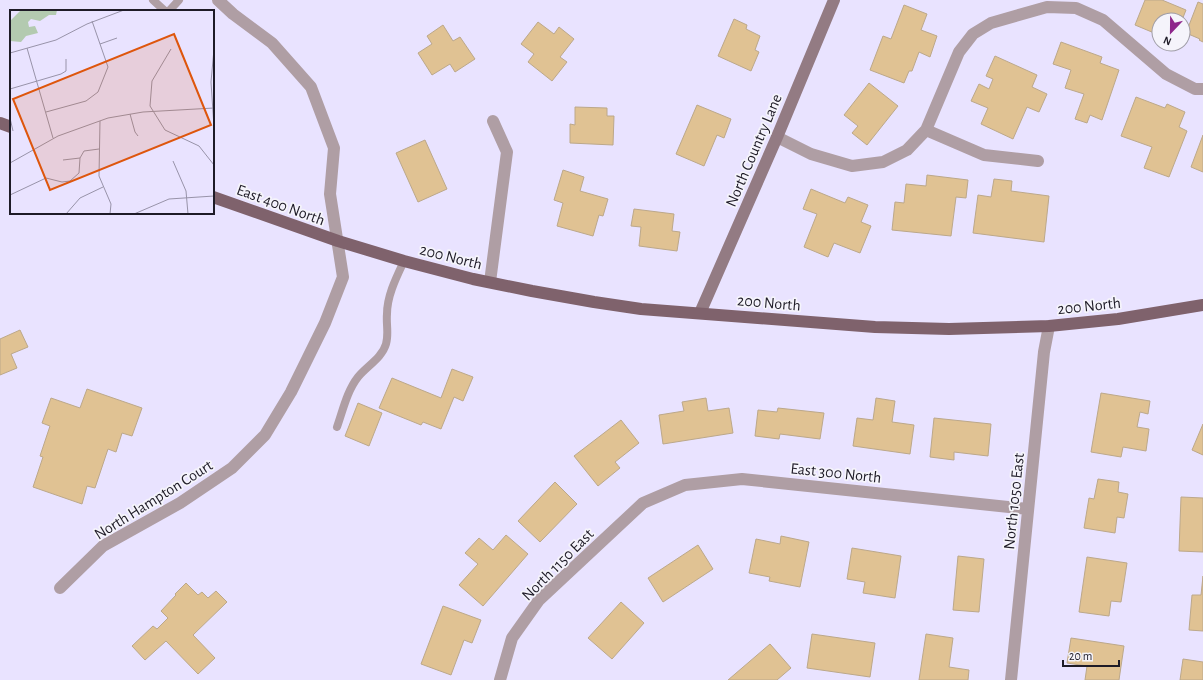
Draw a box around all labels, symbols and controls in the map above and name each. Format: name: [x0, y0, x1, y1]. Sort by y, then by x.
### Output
inset map: [10, 10, 214, 214]
north arrow: [1151, 12, 1191, 52]
text: N: [1162, 34, 1173, 47]
street label: North Country Lane: [723, 92, 786, 210]
street label: East 400 North: [234, 182, 327, 228]
street label: 200 North: [418, 242, 484, 272]
street label: 200 North: [736, 292, 801, 314]
street label: 200 North: [1057, 295, 1122, 317]
street label: North 1050 East: [1001, 452, 1027, 550]
street label: North Hampton Court: [92, 457, 215, 543]
street label: East 300 North: [790, 460, 882, 486]
street label: North 1150 East: [519, 526, 597, 604]
scale bar: [1063, 642, 1119, 668]
text: 20 m: [1069, 650, 1092, 662]

